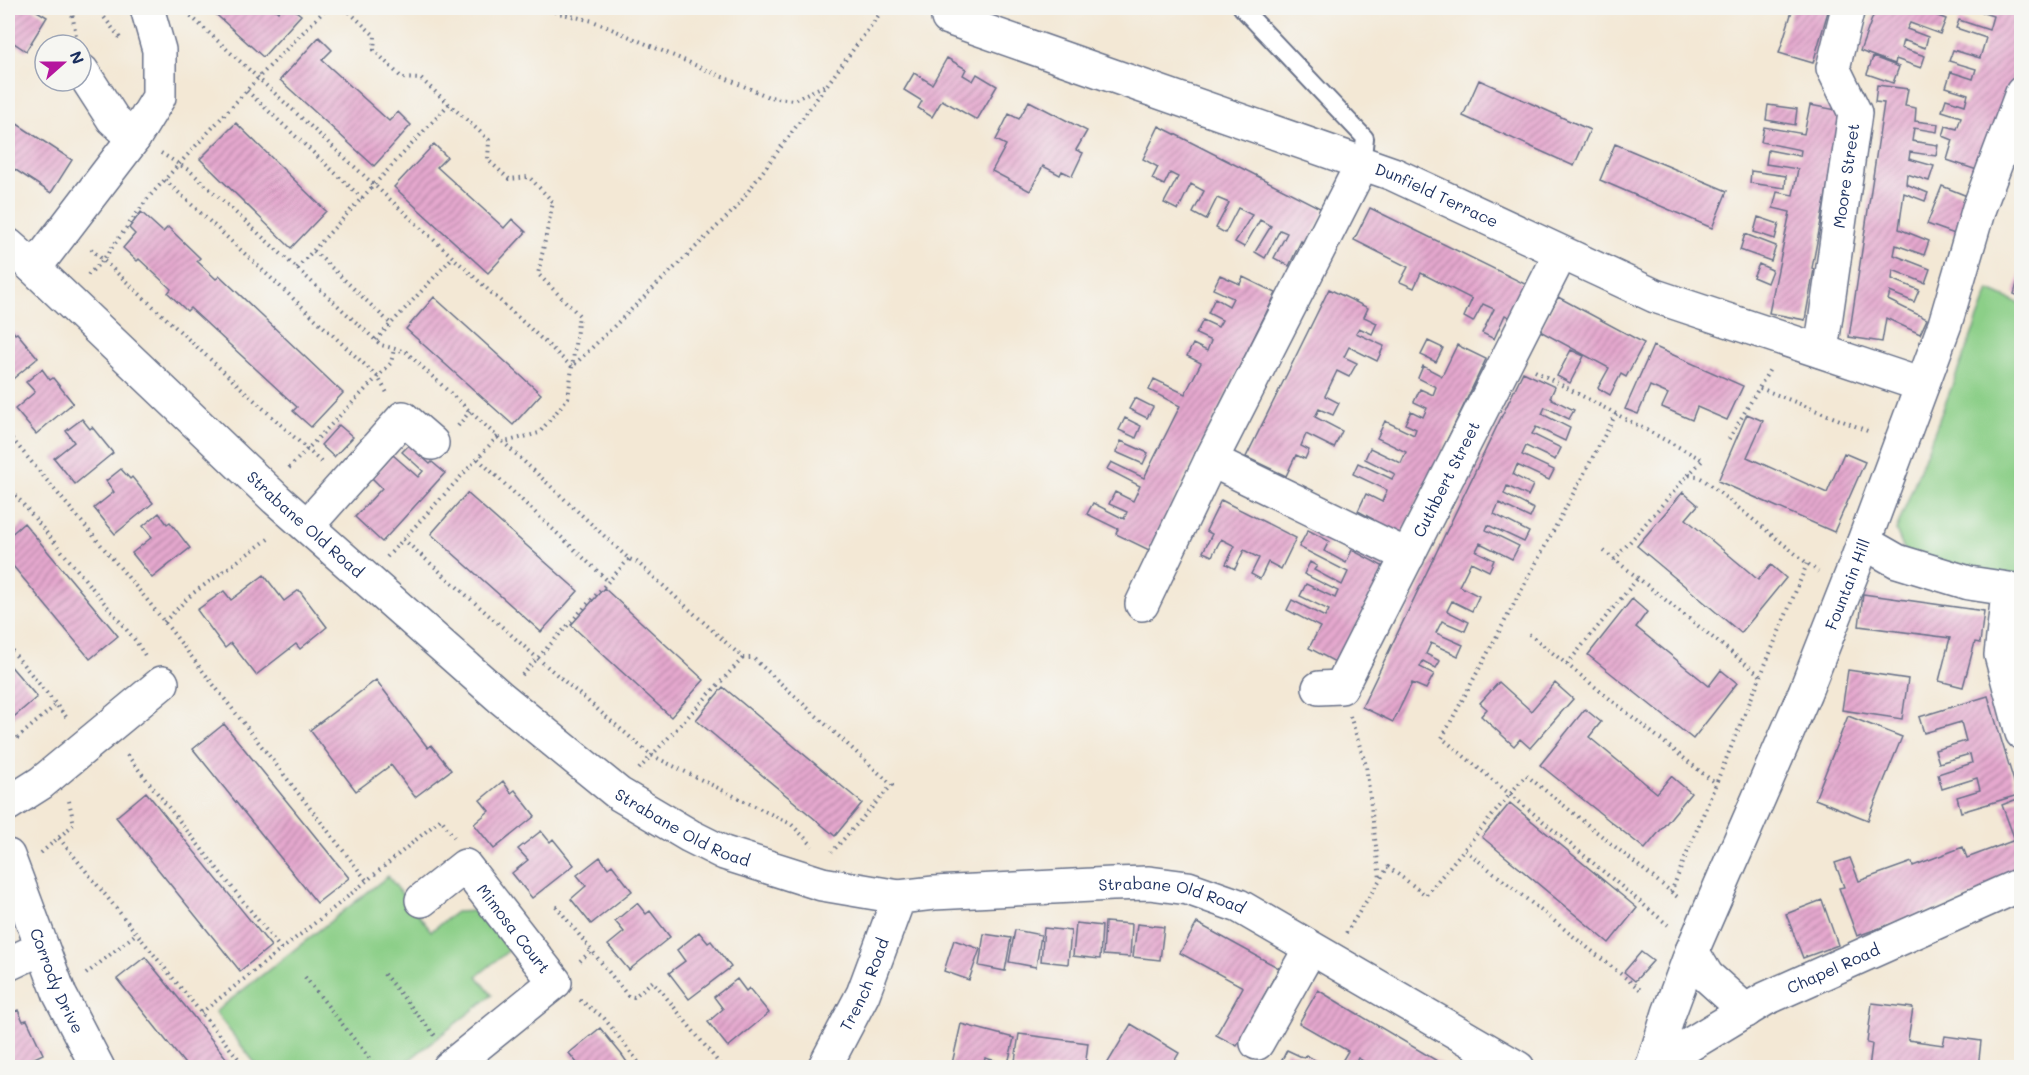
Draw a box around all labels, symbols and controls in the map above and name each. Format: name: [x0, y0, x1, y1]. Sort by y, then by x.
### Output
north arrow: [33, 33, 93, 93]
text: N: [65, 48, 89, 67]
street label: Moore Street: [1828, 122, 1863, 230]
street label: Dunfield Terrace: [1373, 158, 1502, 232]
street label: Cuthbert Street: [1408, 417, 1484, 541]
street label: Strabane Old Road: [243, 466, 369, 582]
street label: Fountain Hill: [1820, 535, 1874, 633]
street label: Strabane Old Road: [612, 783, 753, 871]
street label: Strabane Old Road: [1098, 872, 1250, 918]
street label: Mimosa Court: [473, 879, 555, 977]
street label: Corrody Drive: [26, 925, 89, 1037]
street label: Trench Road: [834, 935, 893, 1034]
street label: Chapel Road: [1783, 938, 1883, 998]

